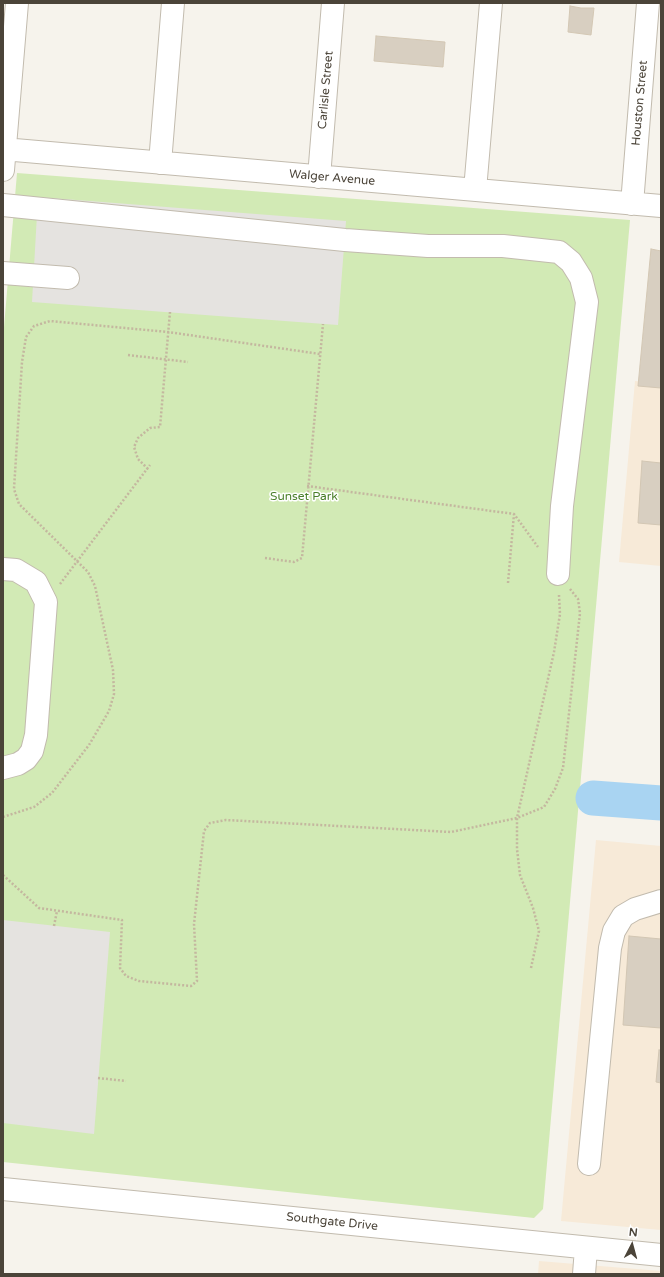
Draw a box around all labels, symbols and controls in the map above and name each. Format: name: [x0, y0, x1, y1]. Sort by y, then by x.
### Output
street label: Carlisle Street: [315, 50, 337, 130]
street label: Houston Street: [629, 60, 651, 146]
street label: Walger Avenue: [288, 167, 376, 189]
park label: Sunset Park: [270, 490, 338, 504]
street label: Southgate Drive: [285, 1210, 379, 1234]
north arrow: [612, 1225, 652, 1265]
text: N: [628, 1226, 638, 1239]

